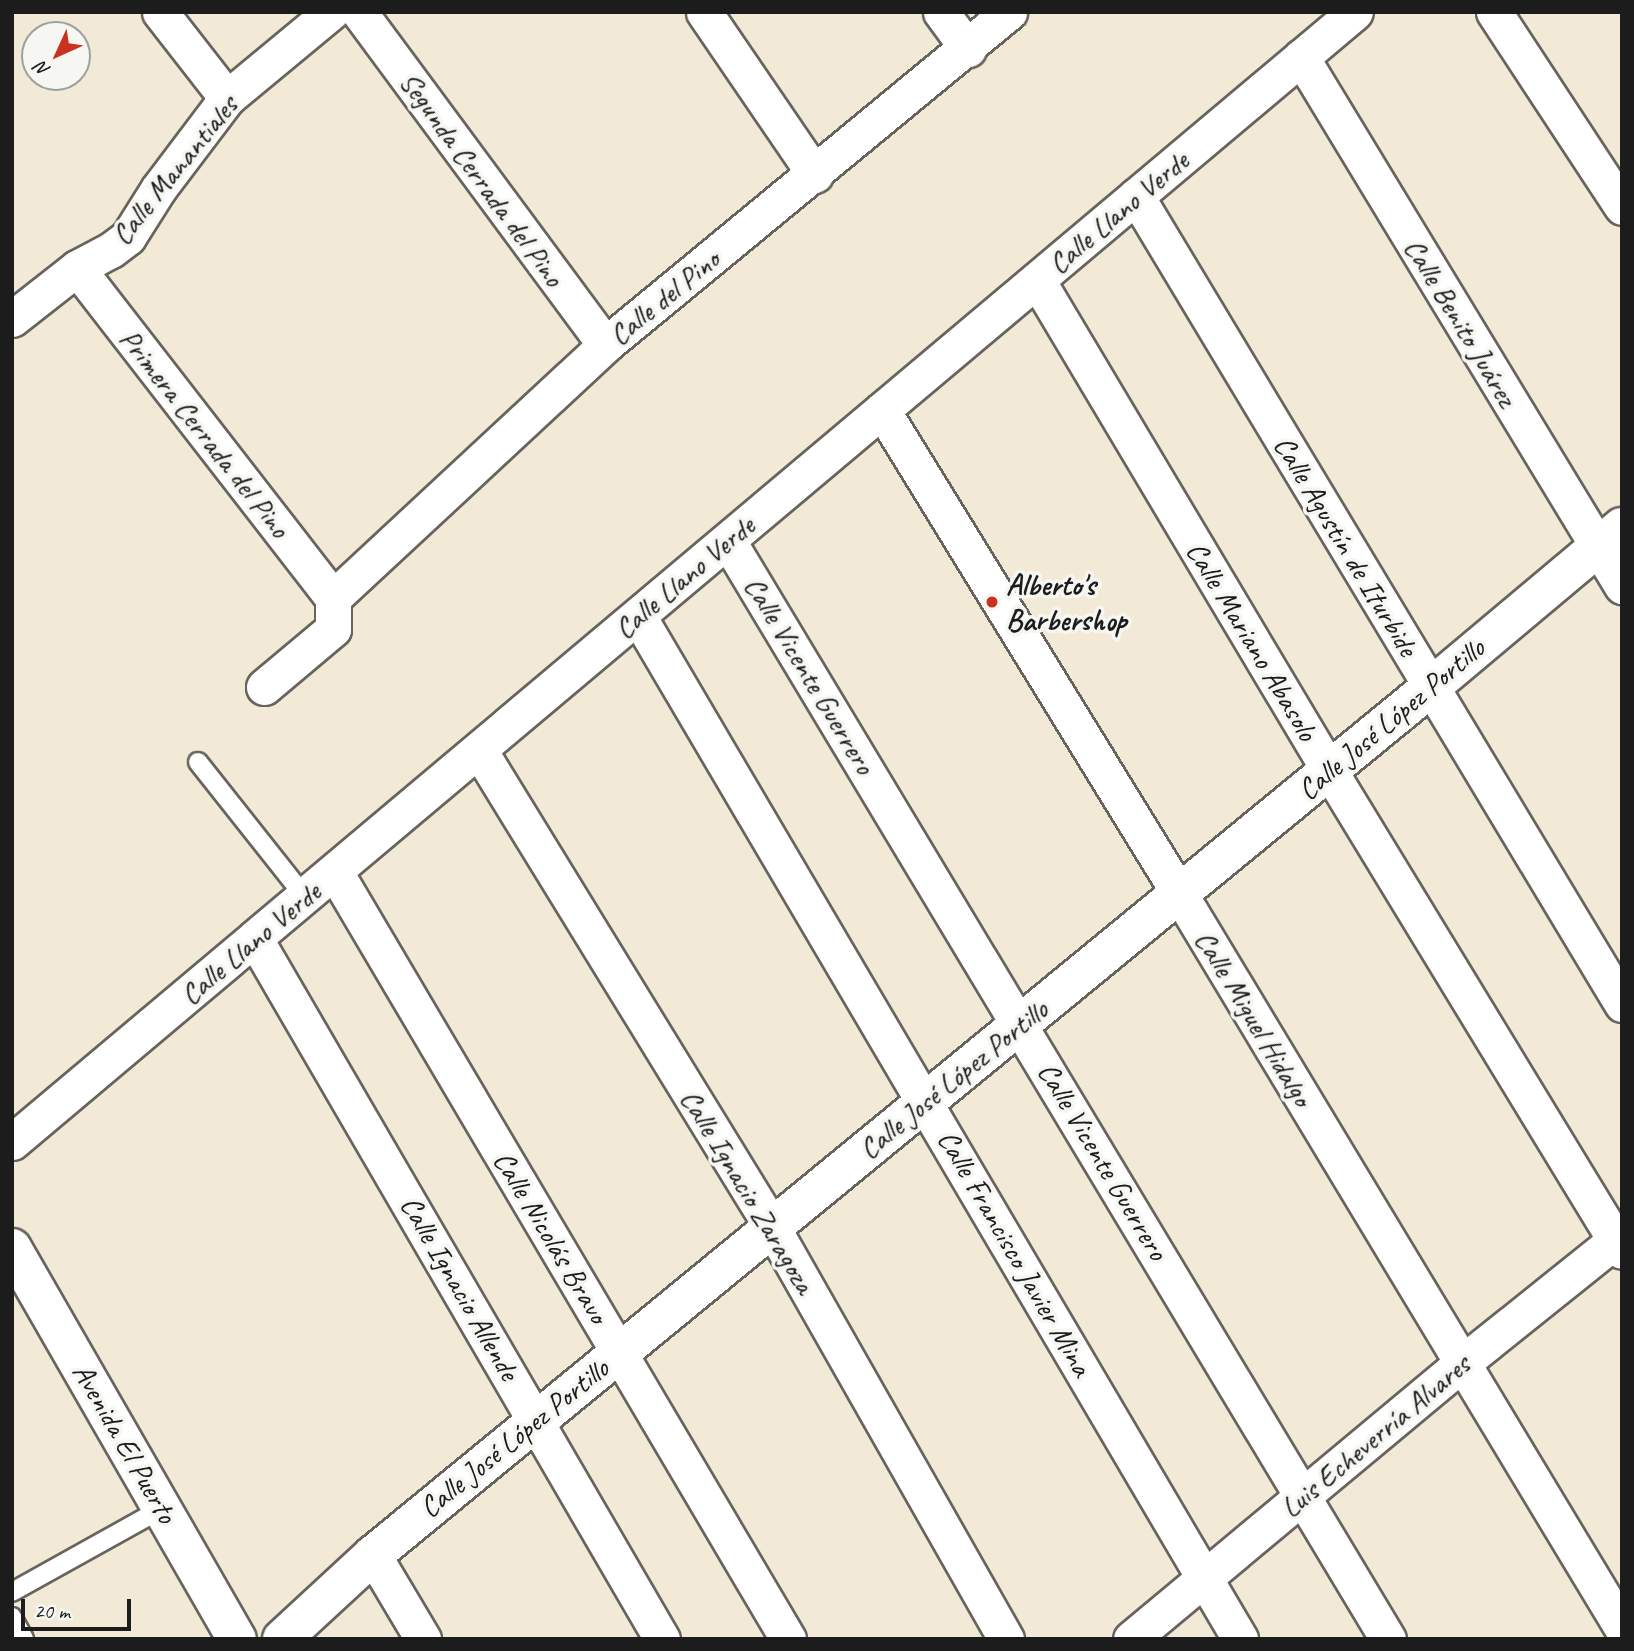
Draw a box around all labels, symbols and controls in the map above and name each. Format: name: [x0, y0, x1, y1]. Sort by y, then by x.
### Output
north arrow: [21, 21, 91, 91]
text: N: [30, 57, 55, 82]
street label: Segunda Cerrada del Pino: [392, 64, 572, 294]
street label: Calle Manantiales: [103, 88, 245, 252]
street label: Calle Llano Verde: [1040, 143, 1196, 281]
street label: Calle Benito Juárez: [1397, 232, 1525, 412]
street label: Calle del Pino: [601, 241, 727, 353]
street label: Primera Cerrada del Pino: [112, 321, 298, 545]
street label: Calle Agustín de Iturbide: [1266, 429, 1426, 663]
street label: Calle Llano Verde: [606, 508, 762, 646]
street label: Calle Mariano Abasolo: [1178, 535, 1326, 747]
place label: Alberto's Barbershop: [1006, 567, 1127, 638]
street label: Calle Vicente Guerrero: [737, 570, 883, 780]
marker: Alberto's Barbershop: [984, 594, 1000, 610]
street label: Calle José López Portillo: [1290, 630, 1492, 808]
street label: Calle Llano Verde: [172, 874, 328, 1012]
street label: Calle Miguel Hidalgo: [1187, 924, 1321, 1112]
street label: Calle José López Portillo: [851, 992, 1055, 1166]
street label: Calle Vicente Guerrero: [1030, 1056, 1176, 1266]
street label: Calle Ignacio Zaragoza: [673, 1082, 823, 1300]
street label: Calle Francisco Javier Mina: [930, 1124, 1100, 1382]
street label: Calle Nicolás Bravo: [485, 1144, 617, 1330]
street label: Calle Ignacio Allende: [392, 1189, 528, 1387]
street label: Luis Echeverría Alvares: [1273, 1346, 1477, 1526]
street label: Calle José López Portillo: [412, 1351, 616, 1525]
street label: Avenida El Puerto: [65, 1357, 185, 1529]
scale bar: [24, 1584, 135, 1628]
text: 20 m: [34, 1598, 70, 1624]

